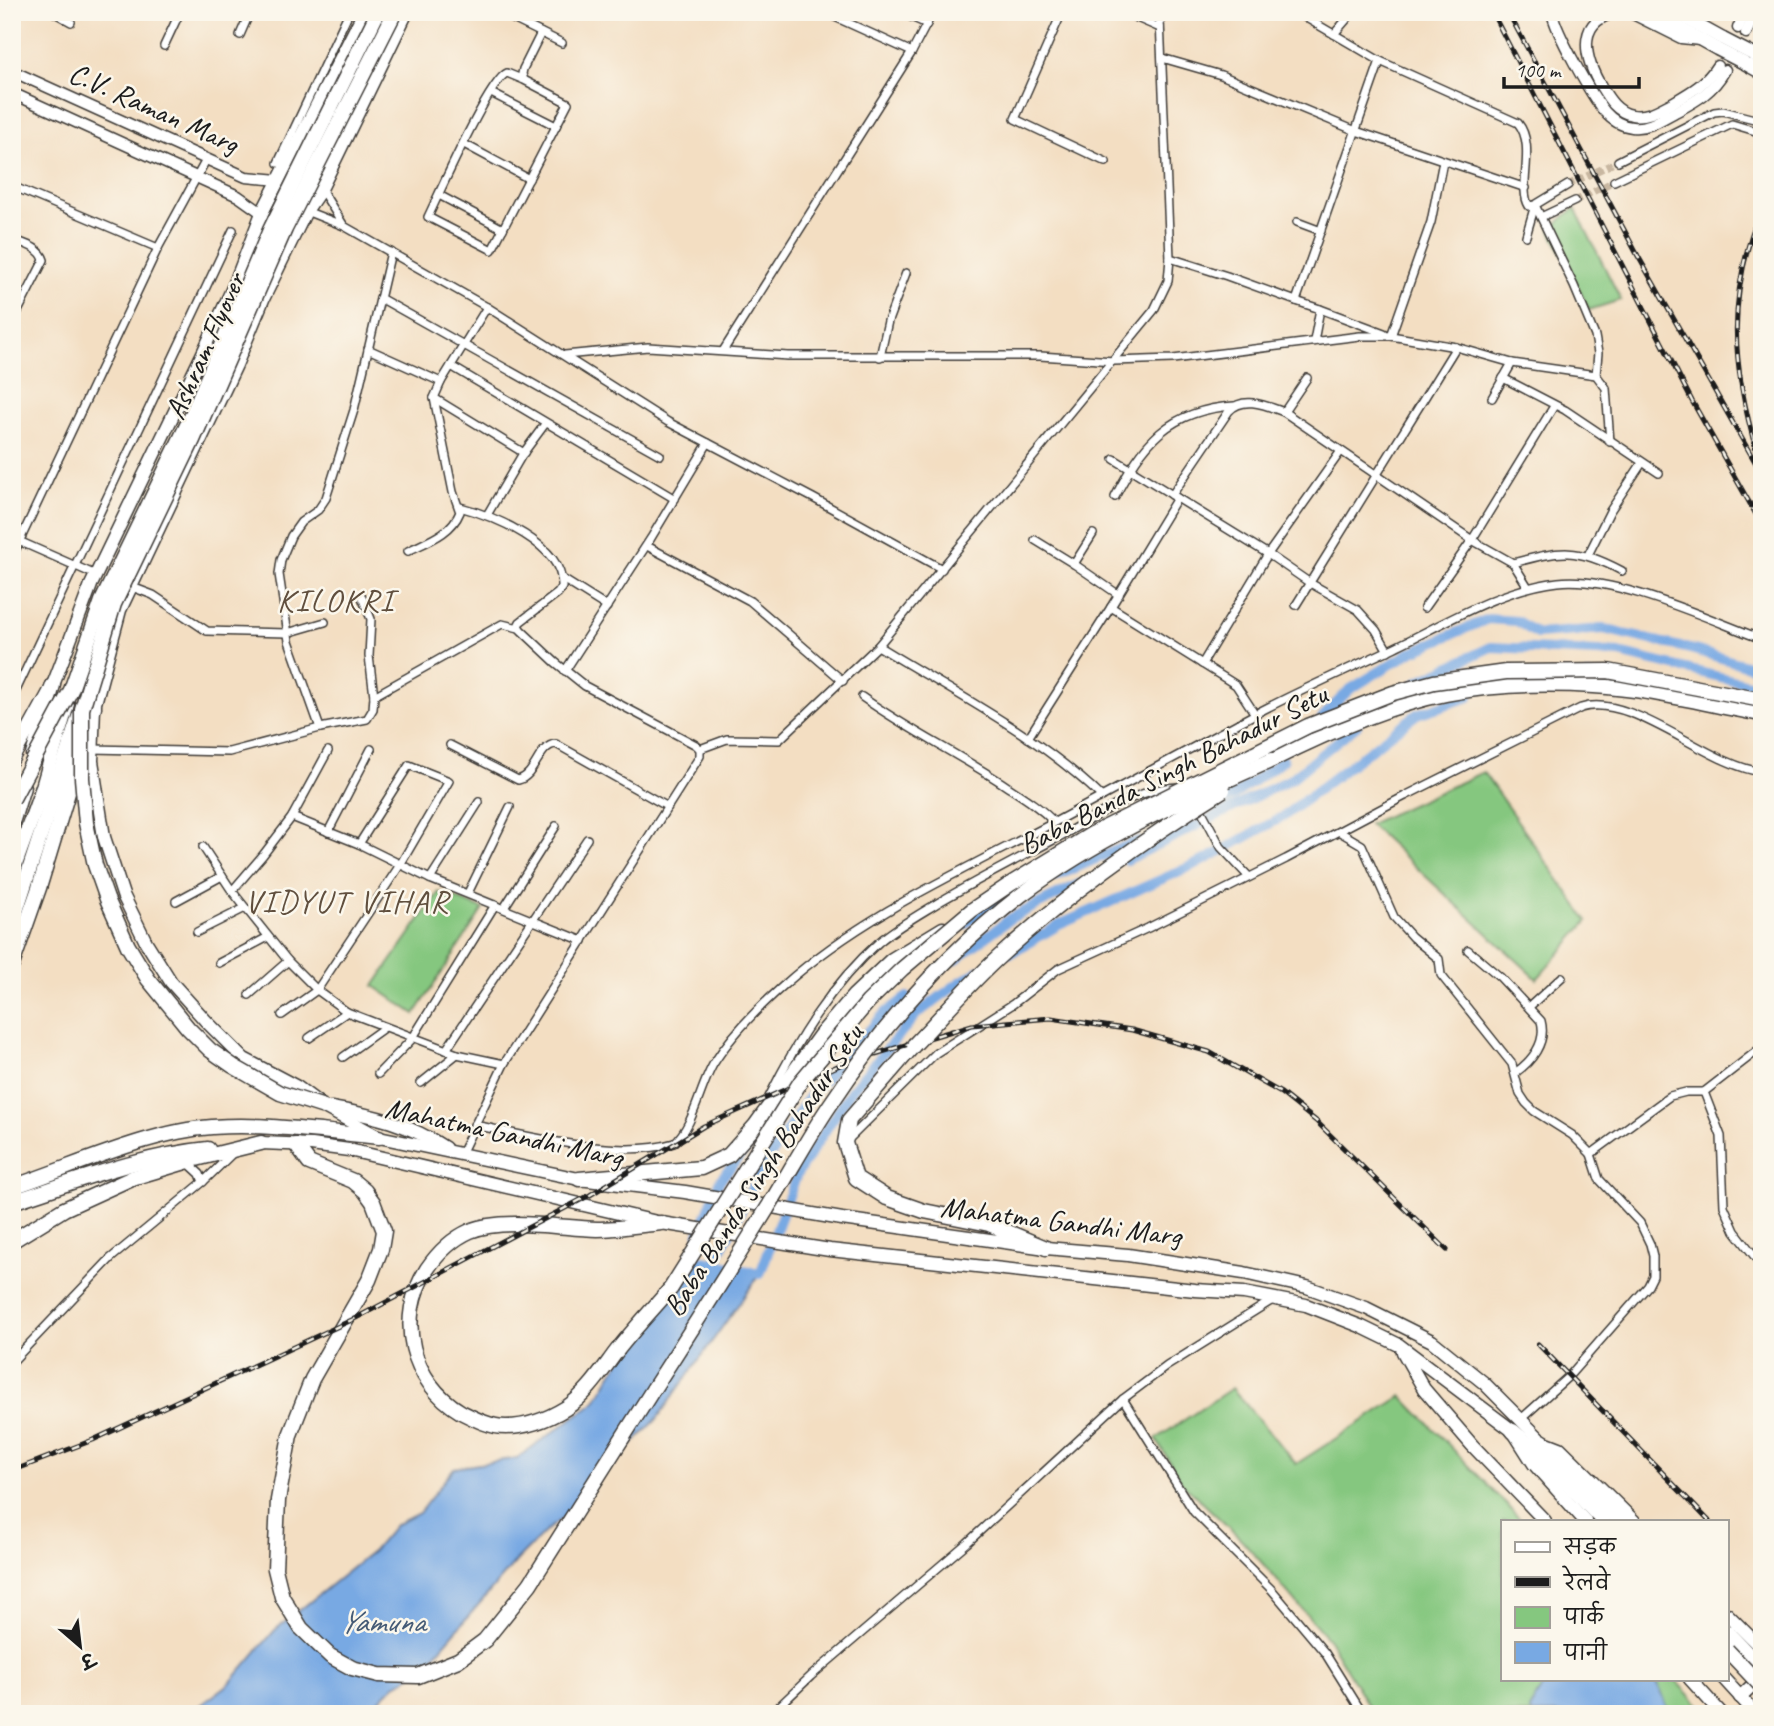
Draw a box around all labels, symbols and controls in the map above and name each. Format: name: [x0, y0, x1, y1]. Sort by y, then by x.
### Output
scale bar: [1504, 46, 1639, 90]
street label: C.V. Raman Marg: [63, 54, 246, 163]
text: 100 m: [1515, 57, 1562, 83]
street label: Ashram Flyover: [156, 265, 255, 425]
district label: KILOKRI: [277, 580, 400, 621]
street label: Baba Banda Singh Bahadur Setu: [1013, 674, 1335, 863]
district label: VIDYUT VIHAR: [245, 881, 451, 922]
street label: Baba Banda Singh Bahadur Setu: [654, 1015, 873, 1323]
street label: Mahatma Gandhi Marg: [382, 1088, 629, 1176]
street label: Mahatma Gandhi Marg: [939, 1187, 1186, 1255]
legend: [1501, 1520, 1728, 1680]
text: सड़क: [1563, 1534, 1617, 1560]
text: रेलवे: [1561, 1565, 1611, 1596]
text: पार्क: [1563, 1600, 1605, 1630]
water label: Yamuna: [339, 1601, 428, 1642]
north arrow: [46, 1610, 116, 1680]
text: पानी: [1563, 1637, 1609, 1666]
text: उ: [74, 1646, 100, 1675]

